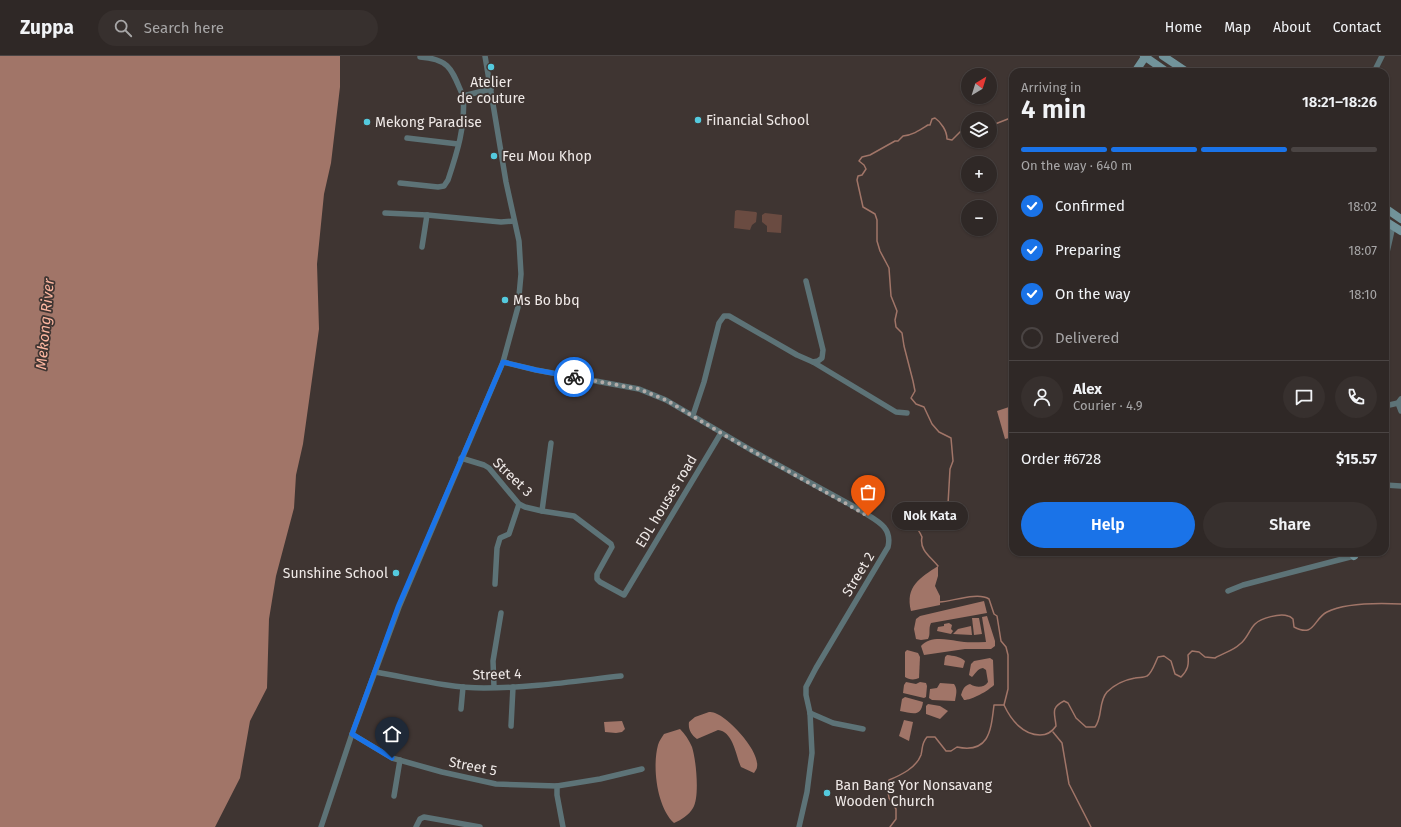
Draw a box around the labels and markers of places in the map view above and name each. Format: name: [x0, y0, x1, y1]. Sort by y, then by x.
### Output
marker: Atelier de couture: [486, 62, 496, 72]
place label: Atelier de couture: [457, 74, 525, 107]
place label: Financial School: [706, 112, 809, 129]
place label: Mekong Paradise: [375, 114, 482, 131]
marker: Financial School: [693, 115, 703, 125]
marker: Mekong Paradise: [362, 117, 372, 127]
place label: Feu Mou Khop: [502, 148, 592, 165]
marker: Feu Mou Khop: [489, 151, 499, 161]
place label: Ms Bo bbq: [513, 292, 580, 309]
marker: Ms Bo bbq: [500, 295, 510, 305]
pin: [851, 475, 885, 516]
callout: Nok Kata: [892, 502, 968, 530]
place label: Sunshine School: [283, 565, 388, 582]
marker: Sunshine School: [391, 568, 401, 578]
pin: [375, 717, 409, 758]
place label: Ban Bang Yor Nonsavang Wooden Church: [835, 777, 993, 810]
marker: Ban Bang Yor Nonsavang Wooden Church: [822, 788, 832, 798]

